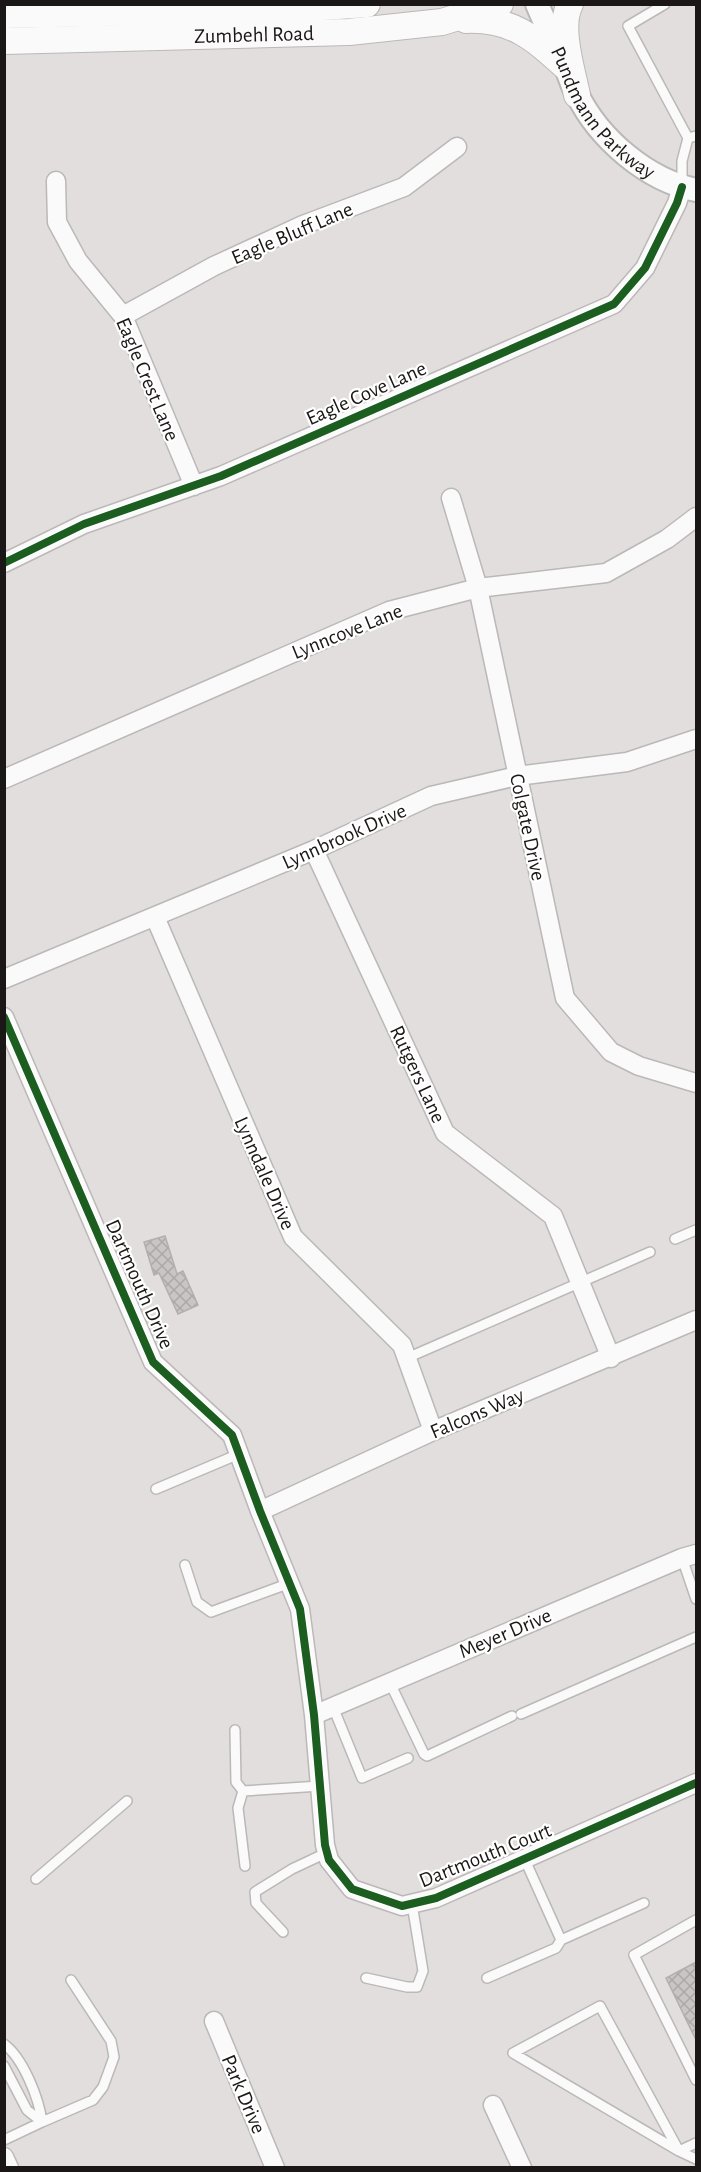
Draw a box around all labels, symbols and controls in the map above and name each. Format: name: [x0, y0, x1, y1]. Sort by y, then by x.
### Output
street label: Zumbehl Road: [194, 23, 314, 47]
street label: Pundmann Parkway: [547, 43, 658, 183]
street label: Eagle Bluff Lane: [228, 198, 356, 268]
street label: Eagle Crest Lane: [112, 315, 183, 444]
street label: Eagle Cove Lane: [303, 358, 429, 429]
street label: Lynncove Lane: [289, 600, 405, 663]
street label: Colgate Drive: [506, 772, 549, 883]
street label: Lynnbrook Drive: [279, 800, 409, 873]
street label: Rutgers Lane: [386, 1022, 449, 1126]
street label: Lynndale Drive: [230, 1114, 299, 1233]
street label: Dartmouth Drive: [102, 1216, 177, 1352]
street label: Falcons Way: [427, 1384, 527, 1443]
street label: Meyer Drive: [456, 1605, 554, 1662]
street label: Dartmouth Court: [416, 1819, 554, 1891]
street label: Park Drive: [218, 2052, 269, 2137]

